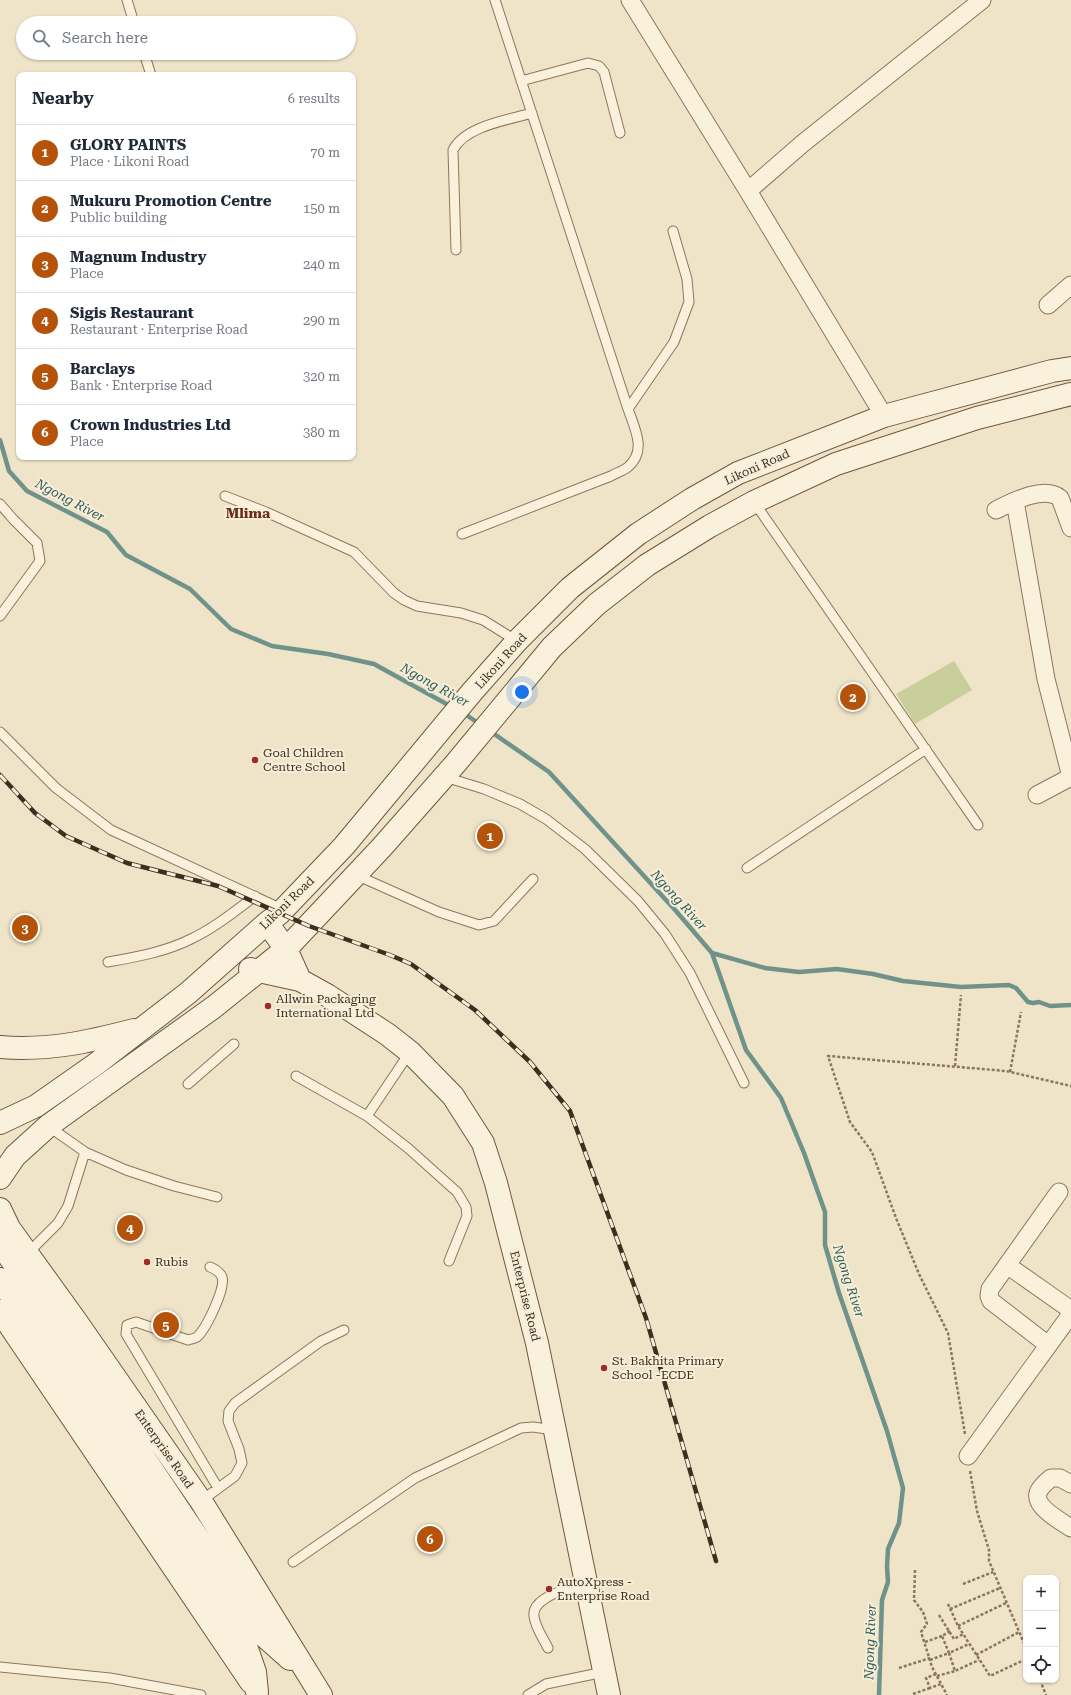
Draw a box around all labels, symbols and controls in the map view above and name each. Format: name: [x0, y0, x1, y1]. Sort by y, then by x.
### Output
search box: [16, 16, 356, 60]
icon: search: [30, 27, 52, 49]
text: Search here: [62, 29, 148, 47]
text: Nearby: [32, 88, 94, 108]
text: 6 results: [288, 91, 340, 106]
text: GLORY PAINTS: [70, 136, 186, 154]
text: 1: [41, 145, 49, 160]
text: 70 m: [310, 145, 340, 160]
text: Place · Likoni Road: [70, 154, 189, 169]
text: Mukuru Promotion Centre: [70, 192, 272, 210]
text: 2: [41, 201, 49, 216]
text: 150 m: [303, 201, 340, 216]
text: Public building: [70, 210, 167, 225]
text: Magnum Industry: [70, 248, 207, 266]
text: 3: [41, 257, 49, 272]
text: 240 m: [303, 257, 340, 272]
text: Place: [70, 266, 104, 281]
text: Sigis Restaurant: [70, 304, 194, 322]
text: 4: [41, 313, 49, 328]
text: 290 m: [303, 313, 340, 328]
text: Restaurant · Enterprise Road: [70, 322, 248, 337]
text: Barclays: [70, 360, 135, 378]
text: 5: [41, 369, 49, 384]
text: 320 m: [303, 369, 340, 384]
text: Bank · Enterprise Road: [70, 378, 212, 393]
text: Crown Industries Ltd: [70, 416, 231, 434]
text: 6: [41, 425, 49, 440]
text: 380 m: [303, 425, 340, 440]
text: Place: [70, 434, 104, 449]
street label: Likoni Road: [722, 446, 792, 488]
water label: Ngong River: [32, 475, 108, 525]
district label: Mlima: [226, 505, 271, 521]
street label: Likoni Road: [472, 630, 530, 692]
water label: Ngong River: [397, 660, 472, 710]
your location: [512, 682, 532, 702]
pin: 2: [840, 682, 866, 712]
place label: Goal Children Centre School: [263, 746, 346, 774]
marker: Goal Children Centre School: [250, 755, 260, 765]
pin: 1: [477, 821, 503, 851]
water label: Ngong River: [647, 866, 710, 934]
street label: Likoni Road: [257, 873, 317, 932]
pin: 3: [12, 913, 38, 943]
place label: Allwin Packaging International Ltd: [276, 992, 376, 1020]
marker: Allwin Packaging International Ltd: [263, 1001, 273, 1011]
pin: 4: [117, 1213, 143, 1243]
water label: Ngong River: [830, 1242, 868, 1320]
street label: Enterprise Road: [507, 1249, 543, 1343]
place label: Rubis: [155, 1255, 188, 1269]
marker: Rubis: [142, 1257, 152, 1267]
pin: 5: [153, 1310, 179, 1340]
place label: St. Bakhita Primary School -ECDE: [612, 1354, 725, 1382]
marker: St. Bakhita Primary School -ECDE: [599, 1363, 609, 1373]
street label: Enterprise Road: [132, 1407, 197, 1491]
pin: 6: [417, 1524, 443, 1554]
place label: AutoXpress - Enterprise Road: [557, 1575, 650, 1603]
map controls: [1023, 1575, 1059, 1683]
button: +: [1023, 1575, 1059, 1611]
marker: AutoXpress - Enterprise Road: [544, 1584, 554, 1594]
water label: Ngong River: [861, 1603, 879, 1681]
button: −: [1023, 1611, 1059, 1647]
button: locate: [1023, 1647, 1059, 1683]

